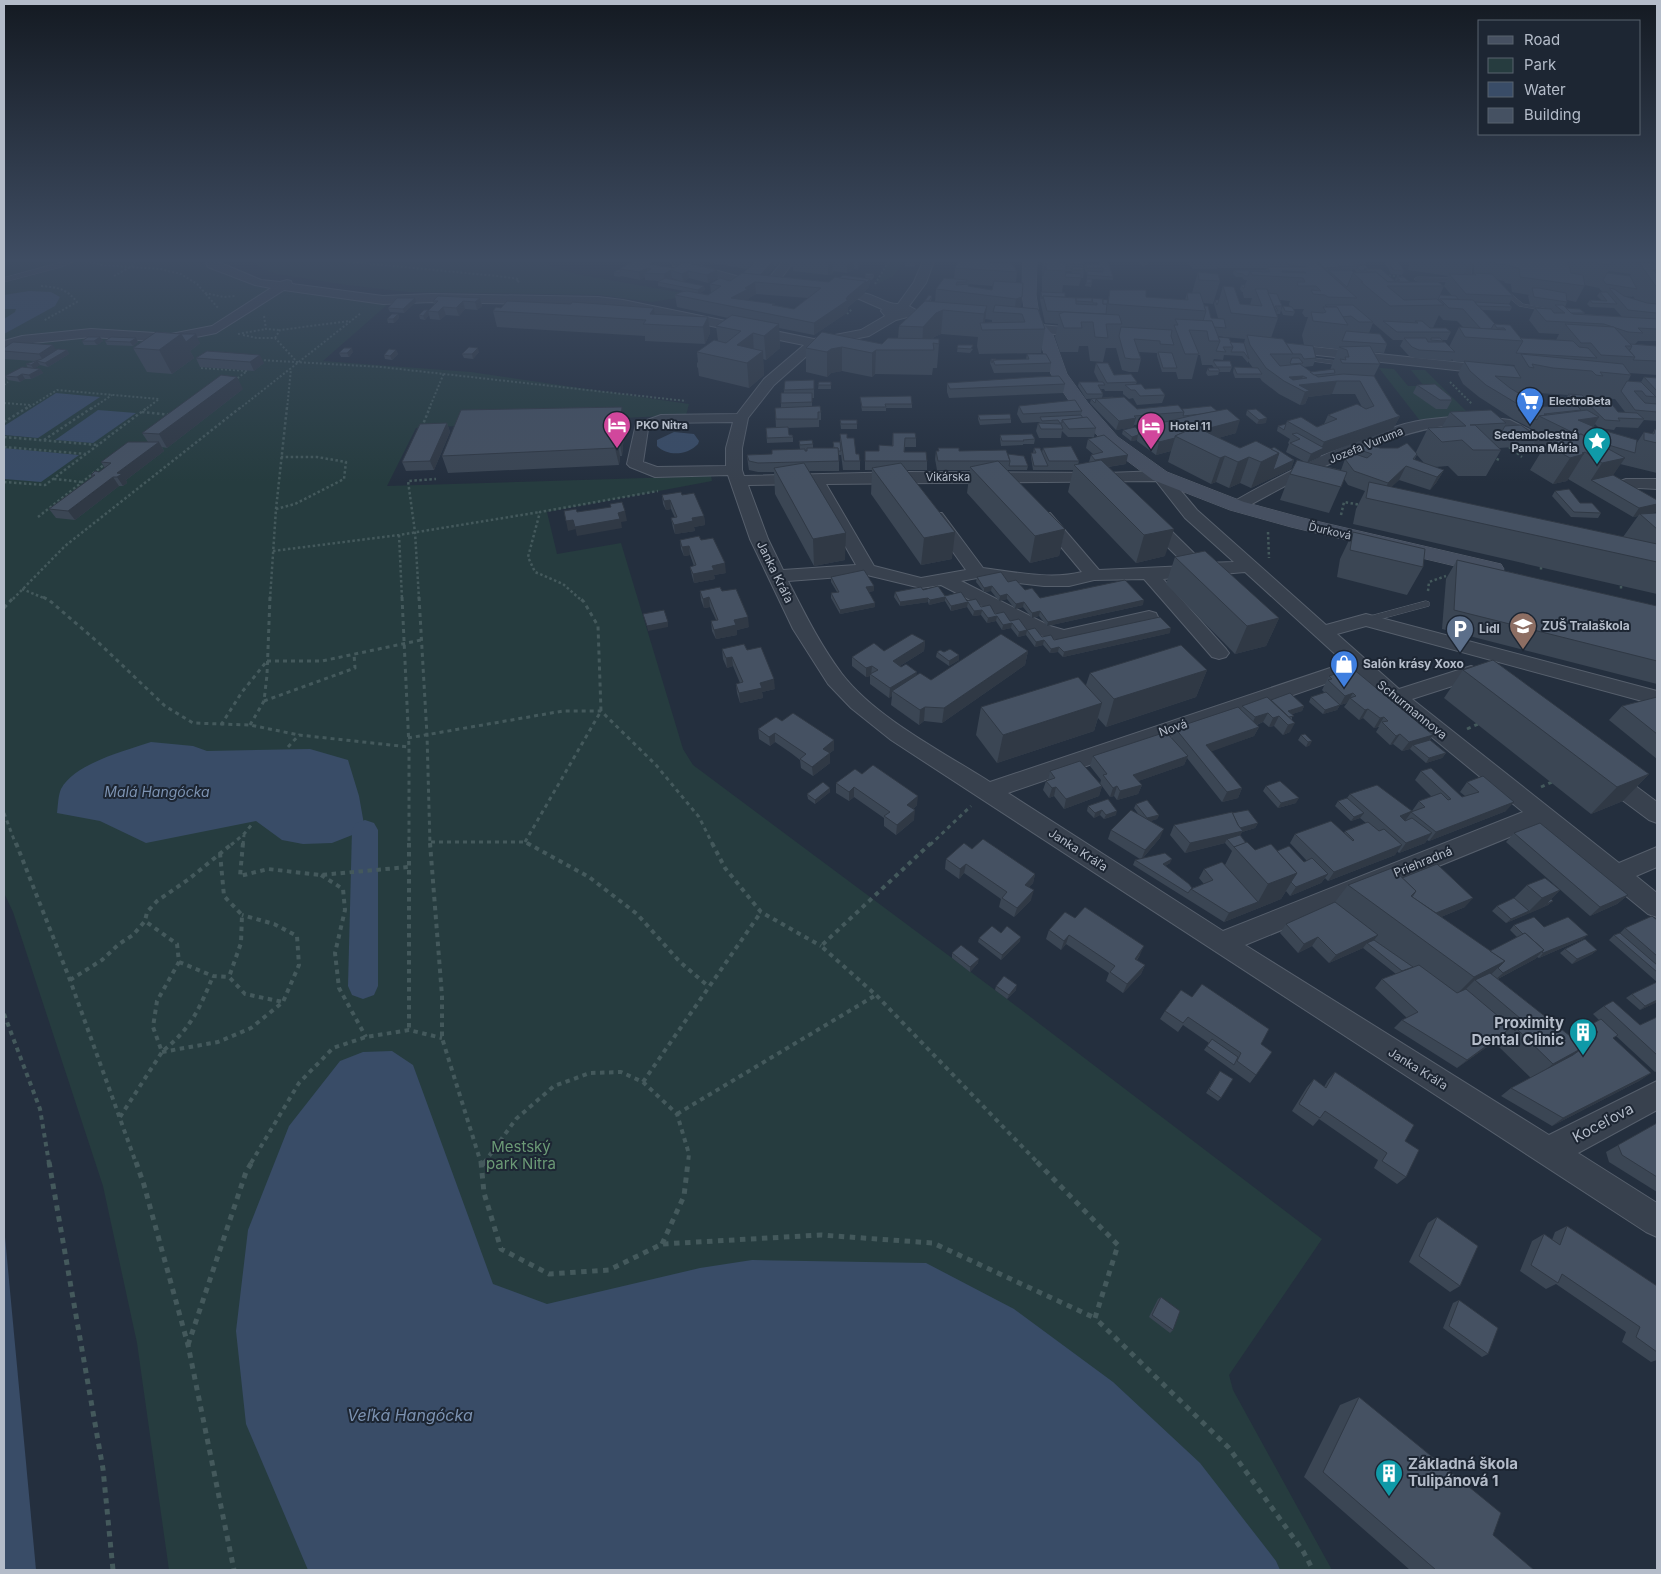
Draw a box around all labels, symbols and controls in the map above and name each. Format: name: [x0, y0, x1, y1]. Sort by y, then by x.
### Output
legend: [1478, 20, 1641, 135]
text: Road: [1524, 30, 1560, 49]
text: Park: [1524, 55, 1557, 74]
text: Water: [1524, 80, 1566, 99]
text: Building: [1524, 105, 1581, 124]
supermarket icon: ElectroBeta: [1515, 386, 1545, 425]
place label: ElectroBeta: [1549, 394, 1611, 408]
hotel icon: PKO Nitra: [602, 410, 632, 449]
hotel icon: Hotel 11: [1136, 411, 1166, 450]
place label: PKO Nitra: [636, 418, 688, 432]
place label: Hotel 11: [1170, 419, 1211, 433]
street label: Jozefa Vuruma: [1327, 424, 1405, 466]
place icon: Sedembolestná Panna Mária: [1582, 426, 1612, 465]
place label: Sedembolestná Panna Mária: [1494, 428, 1578, 455]
street label: Vikárska: [926, 470, 970, 484]
street label: Ďurková: [1307, 519, 1353, 543]
street label: Janka Kráľa: [754, 538, 797, 605]
school or university icon: ZUŠ Tralaškola: [1508, 611, 1538, 650]
parking icon: Lidl: [1445, 614, 1475, 653]
place label: ZUŠ Tralaškola: [1542, 618, 1630, 633]
place label: Lidl: [1479, 621, 1500, 636]
shop icon: Salón krásy Xoxo: [1329, 649, 1359, 688]
place label: Salón krásy Xoxo: [1363, 656, 1464, 671]
street label: Schurmannova: [1374, 677, 1450, 742]
street label: Nová: [1156, 716, 1189, 739]
water label: Malá Hangócka: [104, 783, 210, 800]
street label: Janka Kráľa: [1046, 825, 1111, 874]
street label: Priehradná: [1391, 843, 1454, 880]
place label: Proximity Dental Clinic: [1472, 1013, 1564, 1049]
building icon: Proximity Dental Clinic: [1568, 1017, 1598, 1056]
street label: Janka Kráľa: [1386, 1044, 1451, 1093]
street label: Koceľova: [1569, 1099, 1637, 1147]
park label: Mestský park Nitra: [486, 1137, 556, 1173]
water label: Veľká Hangócka: [347, 1405, 473, 1425]
place label: Základná škola Tulipánová 1: [1408, 1454, 1518, 1490]
building icon: Základná škola Tulipánová 1: [1374, 1458, 1404, 1497]

